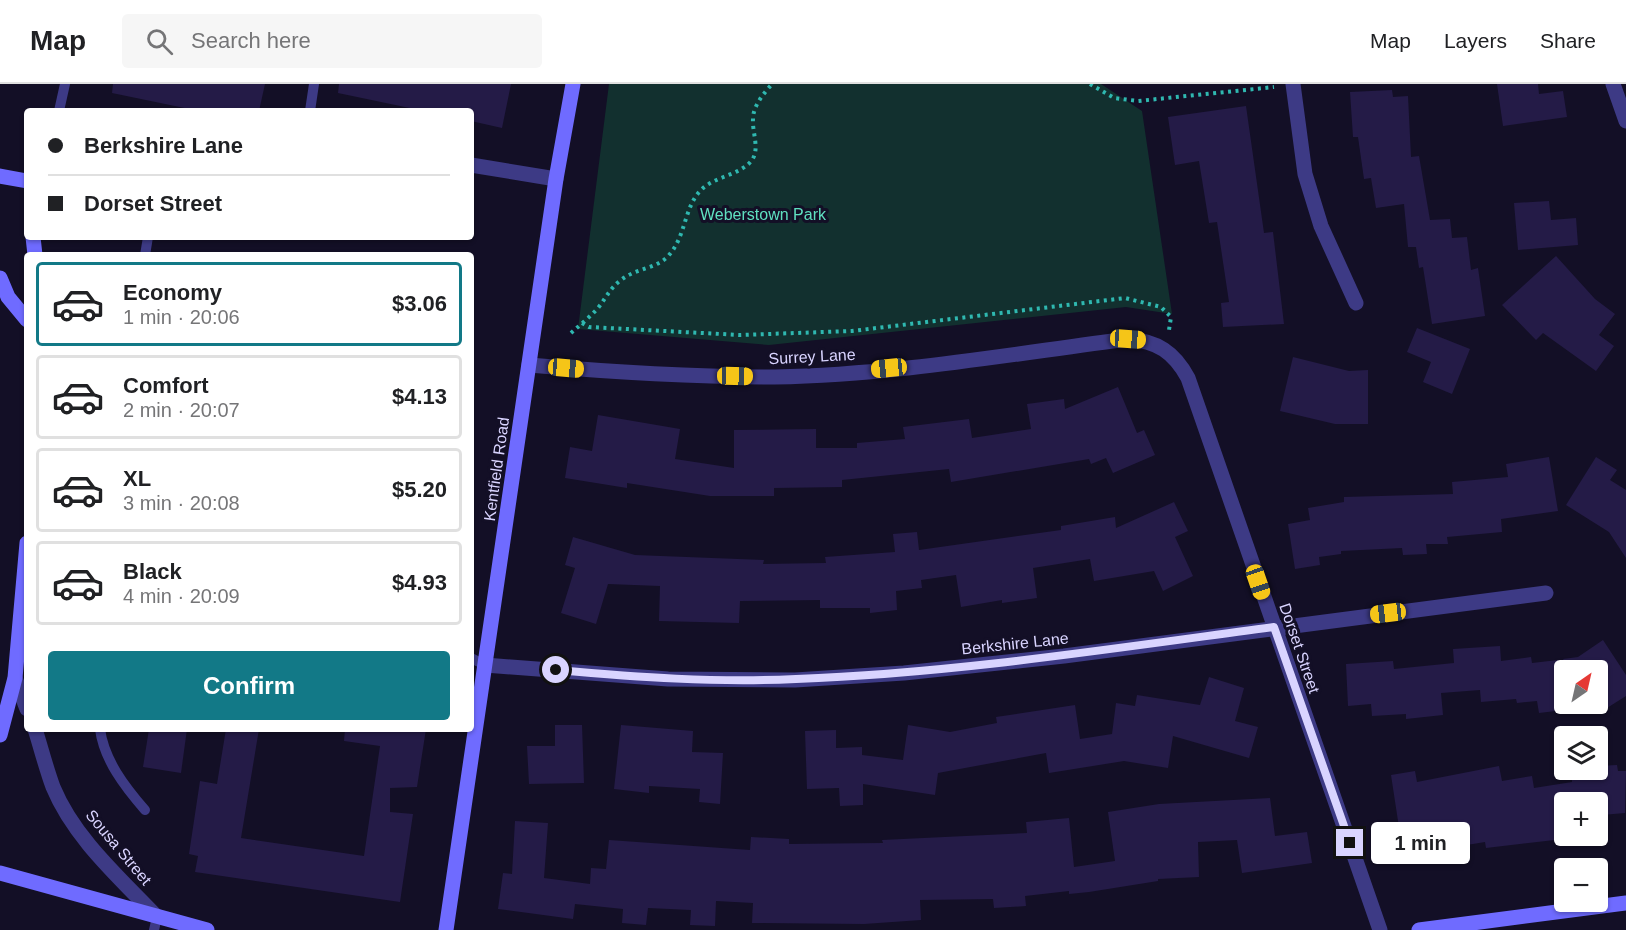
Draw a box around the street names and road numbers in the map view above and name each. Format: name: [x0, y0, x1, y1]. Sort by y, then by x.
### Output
street label: Surrey Lane: [768, 346, 856, 367]
street label: Kentfield Road: [481, 416, 512, 522]
street label: Dorset Street: [1276, 601, 1323, 696]
street label: Berkshire Lane: [961, 629, 1070, 658]
street label: Sousa Street: [82, 806, 155, 889]

